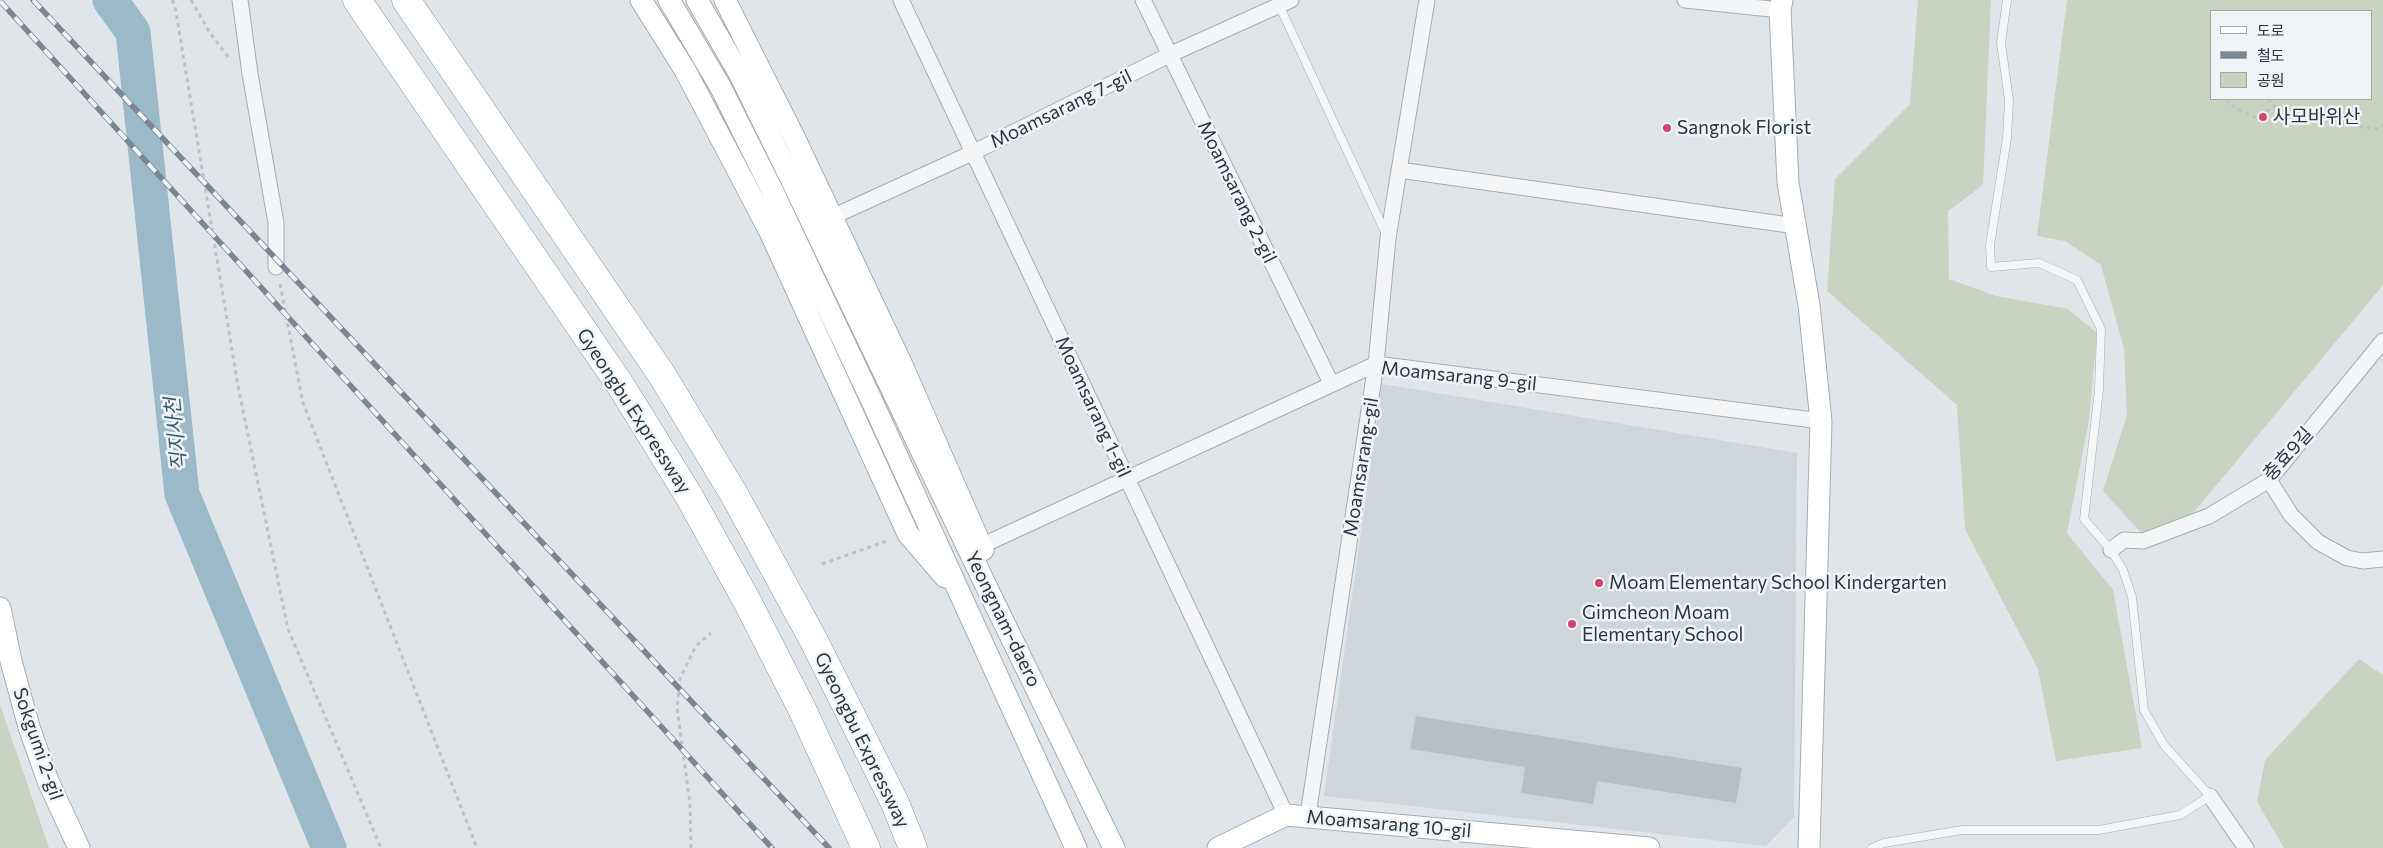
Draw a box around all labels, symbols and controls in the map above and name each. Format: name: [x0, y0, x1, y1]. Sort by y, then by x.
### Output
legend: [2210, 10, 2373, 100]
text: 도로: [2257, 21, 2285, 39]
text: 철도: [2257, 46, 2285, 64]
street label: Moamsarang 7-gil: [986, 65, 1136, 153]
text: 공원: [2257, 71, 2285, 89]
place label: 사모바위산: [2273, 106, 2360, 128]
marker: 사모바위산: [2257, 111, 2269, 123]
street label: Moamsarang 2-gil: [1193, 117, 1281, 267]
place label: Sangnok Florist: [1677, 117, 1811, 139]
marker: Sangnok Florist: [1661, 122, 1673, 134]
street label: Gyeongbu Expressway: [572, 324, 696, 498]
street label: Moamsarang 1-gil: [1050, 333, 1136, 481]
street label: Moamsarang 9-gil: [1380, 356, 1538, 396]
water label: 직지사천: [160, 396, 192, 472]
street label: Moamsarang-gil: [1339, 396, 1383, 538]
street label: 충효9길: [2258, 423, 2318, 485]
street label: Yeongnam-daero: [960, 547, 1046, 691]
place label: Moam Elementary School Kindergarten: [1609, 572, 1947, 594]
marker: Moam Elementary School Kindergarten: [1593, 577, 1605, 589]
place label: Gimcheon Moam Elementary School: [1582, 602, 1743, 646]
marker: Gimcheon Moam Elementary School: [1566, 618, 1578, 630]
street label: Gyeongbu Expressway: [810, 648, 914, 832]
street label: Sokgumi 2-gil: [8, 685, 68, 803]
street label: Moamsarang 10-gil: [1306, 805, 1472, 843]

